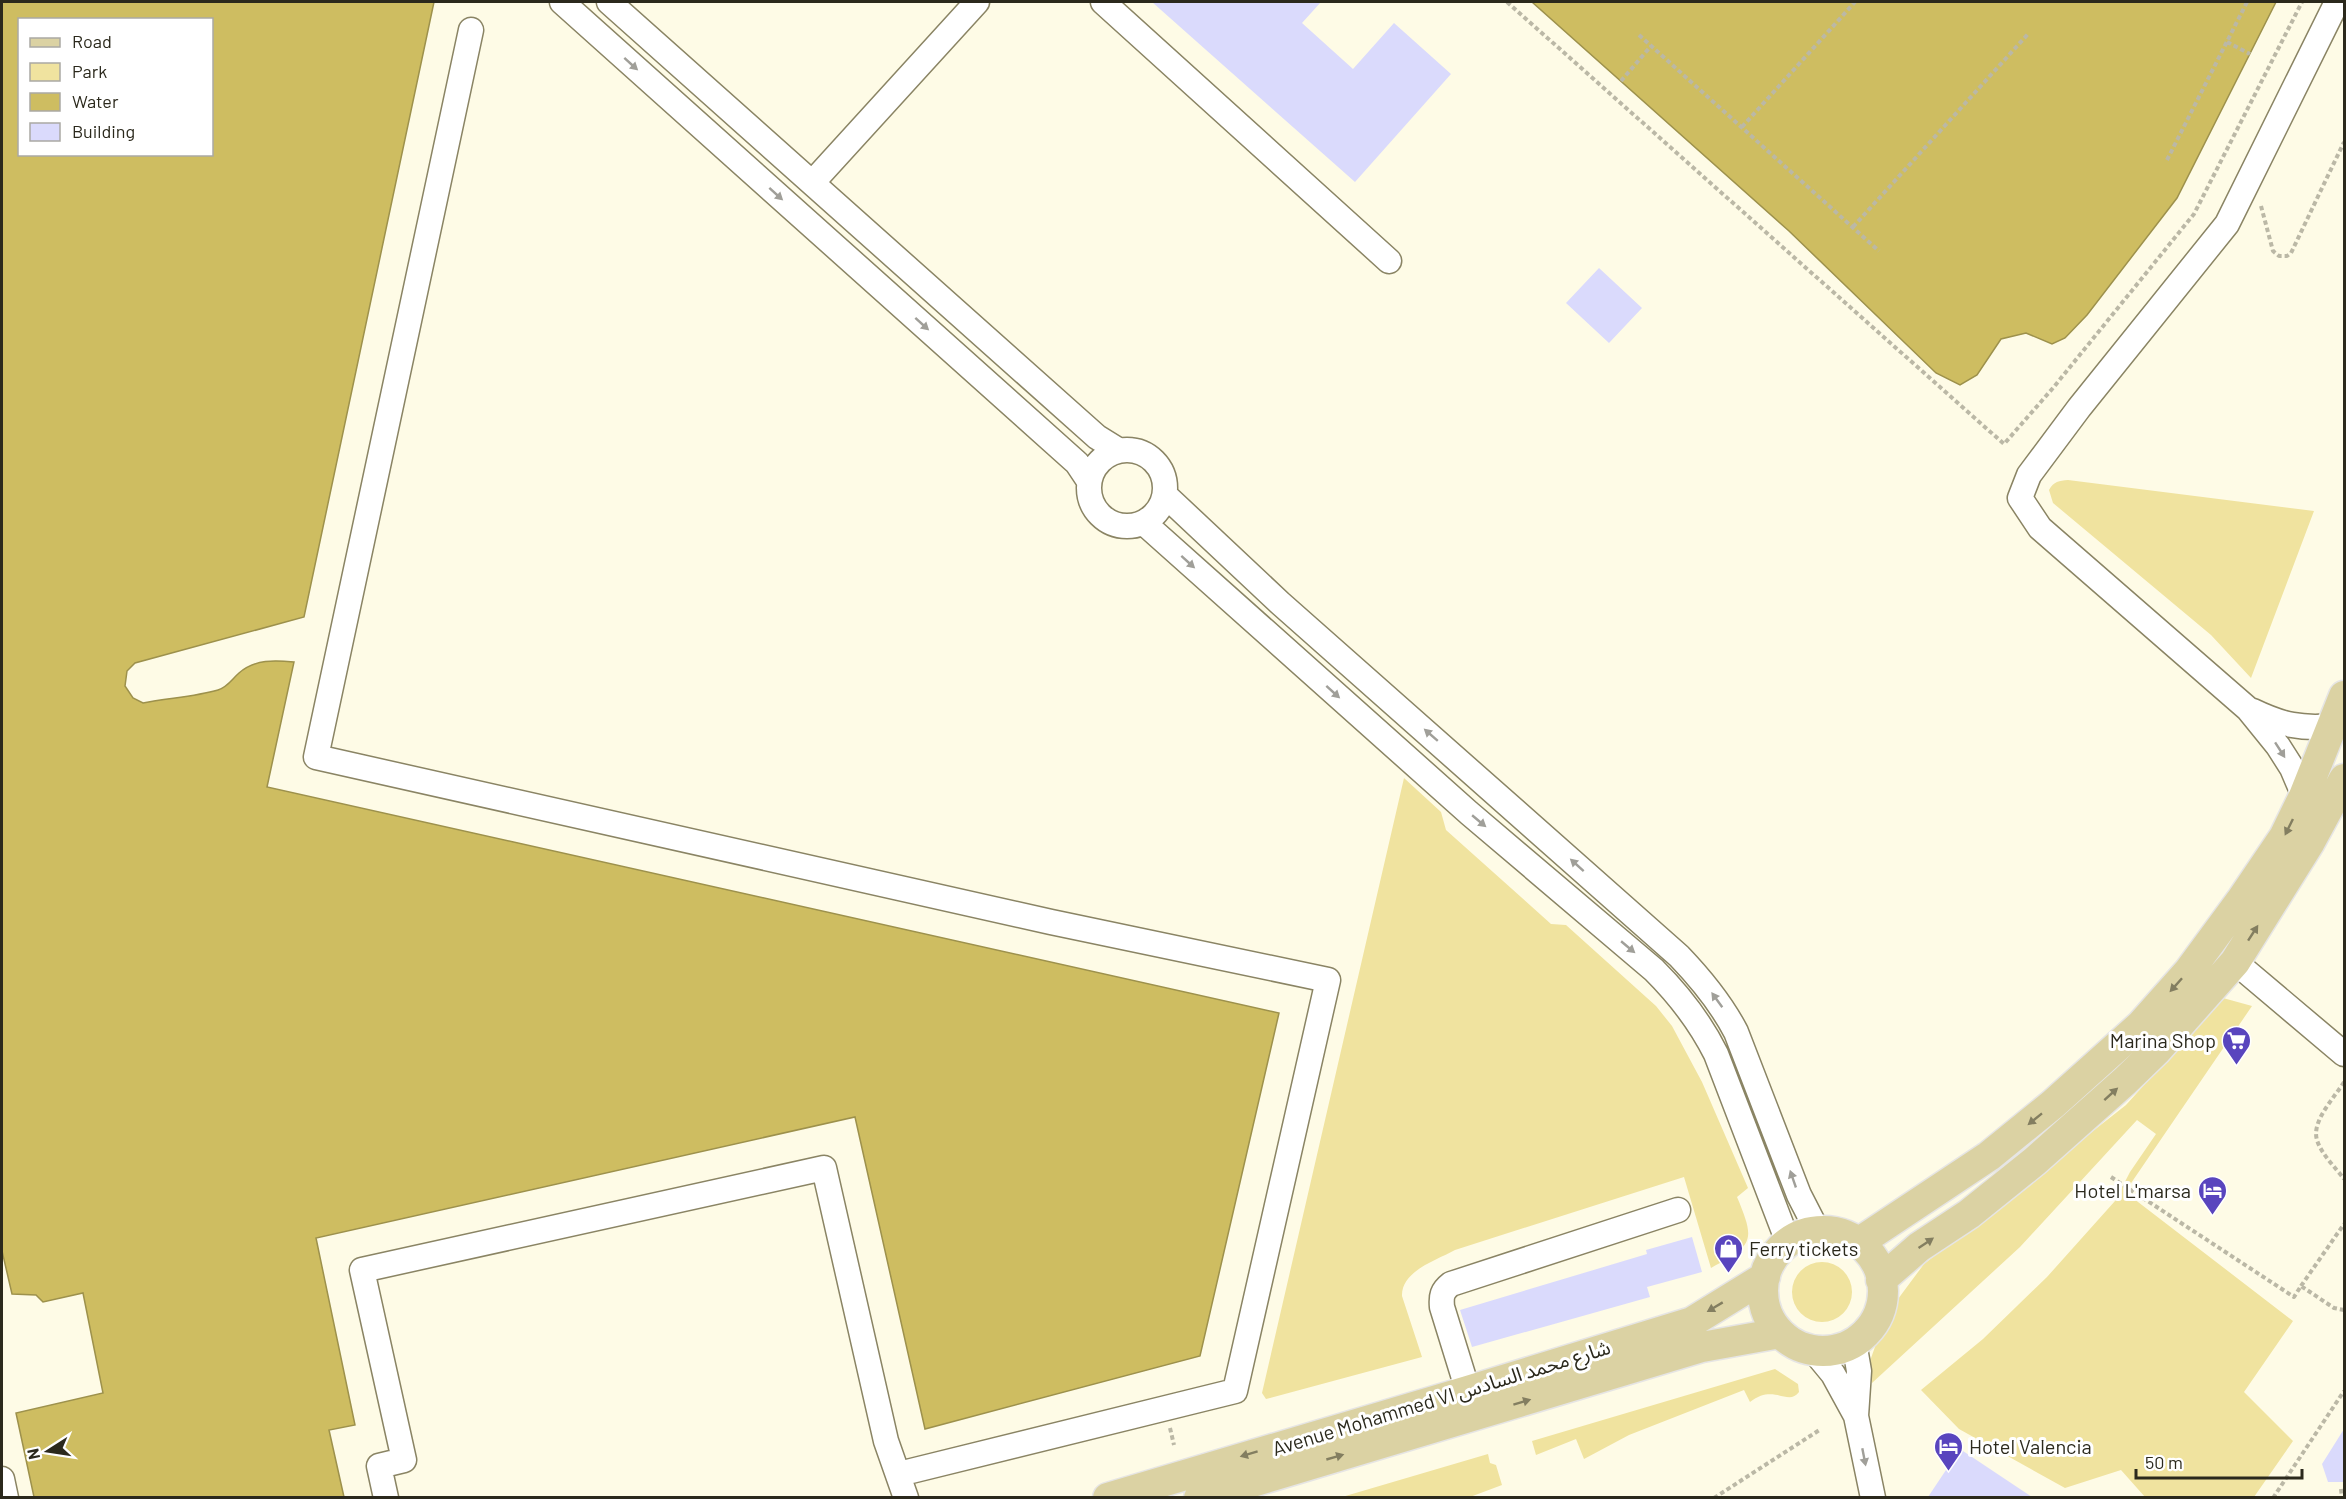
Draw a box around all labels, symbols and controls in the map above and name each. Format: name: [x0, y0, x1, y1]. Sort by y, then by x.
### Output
legend: [18, 18, 213, 156]
text: Road: [72, 30, 112, 52]
one-way arrow: [623, 57, 638, 70]
text: Park: [72, 60, 107, 82]
text: Water: [72, 90, 119, 112]
text: Building: [72, 120, 135, 142]
one-way arrow: [769, 187, 784, 201]
one-way arrow: [914, 317, 929, 330]
one-way arrow: [1180, 555, 1195, 568]
one-way arrow: [1326, 685, 1341, 699]
one-way arrow: [1423, 729, 1439, 742]
one-way arrow: [2275, 742, 2286, 758]
one-way arrow: [1471, 814, 1486, 827]
one-way arrow: [2285, 818, 2294, 835]
one-way arrow: [1570, 859, 1585, 872]
one-way arrow: [2248, 925, 2259, 941]
one-way arrow: [1620, 941, 1636, 954]
one-way arrow: [2169, 978, 2183, 993]
one-way arrow: [1711, 993, 1723, 1008]
supermarket icon: Marina Shop: [2221, 1024, 2253, 1066]
place label: Marina Shop: [2110, 1028, 2216, 1052]
one-way arrow: [2103, 1088, 2118, 1101]
one-way arrow: [2028, 1112, 2043, 1125]
one-way arrow: [1788, 1170, 1798, 1188]
hotel icon: Hotel L'marsa: [2196, 1174, 2228, 1216]
place label: Hotel L'marsa: [2074, 1178, 2191, 1202]
shop icon: Ferry tickets: [1712, 1232, 1744, 1274]
place label: Ferry tickets: [1749, 1236, 1858, 1260]
one-way arrow: [1918, 1237, 1935, 1248]
one-way arrow: [1707, 1302, 1723, 1313]
street label: Avenue Mohammed VI شارع محمد السادس: [1269, 1334, 1614, 1464]
one-way arrow: [1513, 1397, 1531, 1406]
north arrow: [18, 1421, 78, 1481]
hotel icon: Hotel Valencia: [1932, 1430, 1964, 1472]
place label: Hotel Valencia: [1969, 1434, 2092, 1458]
scale bar: [2136, 1442, 2302, 1480]
text: N: [22, 1447, 43, 1461]
one-way arrow: [1860, 1448, 1869, 1467]
one-way arrow: [1240, 1450, 1258, 1459]
text: 50 m: [2145, 1451, 2183, 1473]
one-way arrow: [1326, 1452, 1344, 1461]

